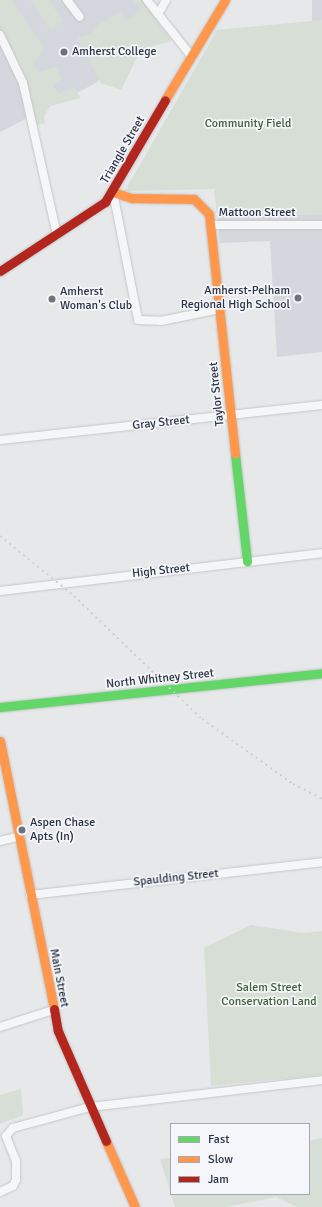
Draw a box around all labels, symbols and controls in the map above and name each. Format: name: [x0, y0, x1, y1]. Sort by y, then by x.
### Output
place label: Amherst College: [72, 45, 156, 59]
marker: Amherst College: [59, 47, 69, 57]
street label: Triangle Street: [98, 114, 148, 186]
park label: Community Field: [205, 117, 291, 131]
street label: Mattoon Street: [219, 206, 295, 220]
place label: Amherst-Pelham Regional High School: [181, 284, 290, 312]
place label: Amherst Woman's Club: [60, 285, 132, 313]
marker: Amherst-Pelham Regional High School: [293, 293, 303, 303]
marker: Amherst Woman's Club: [47, 294, 57, 304]
street label: Taylor Street: [206, 361, 228, 427]
street label: Gray Street: [132, 413, 190, 433]
street label: High Street: [131, 561, 191, 581]
street label: North Whitney Street: [105, 666, 215, 692]
place label: Aspen Chase Apts (In): [30, 816, 95, 844]
marker: Aspen Chase Apts (In): [17, 825, 27, 835]
street label: Spaulding Street: [133, 866, 219, 890]
street label: Main Street: [46, 947, 72, 1009]
park label: Salem Street Conservation Land: [221, 981, 317, 1009]
legend: [170, 1123, 310, 1195]
text: Fast: [208, 1132, 229, 1147]
text: Slow: [208, 1152, 233, 1167]
text: Jam: [208, 1172, 229, 1187]

